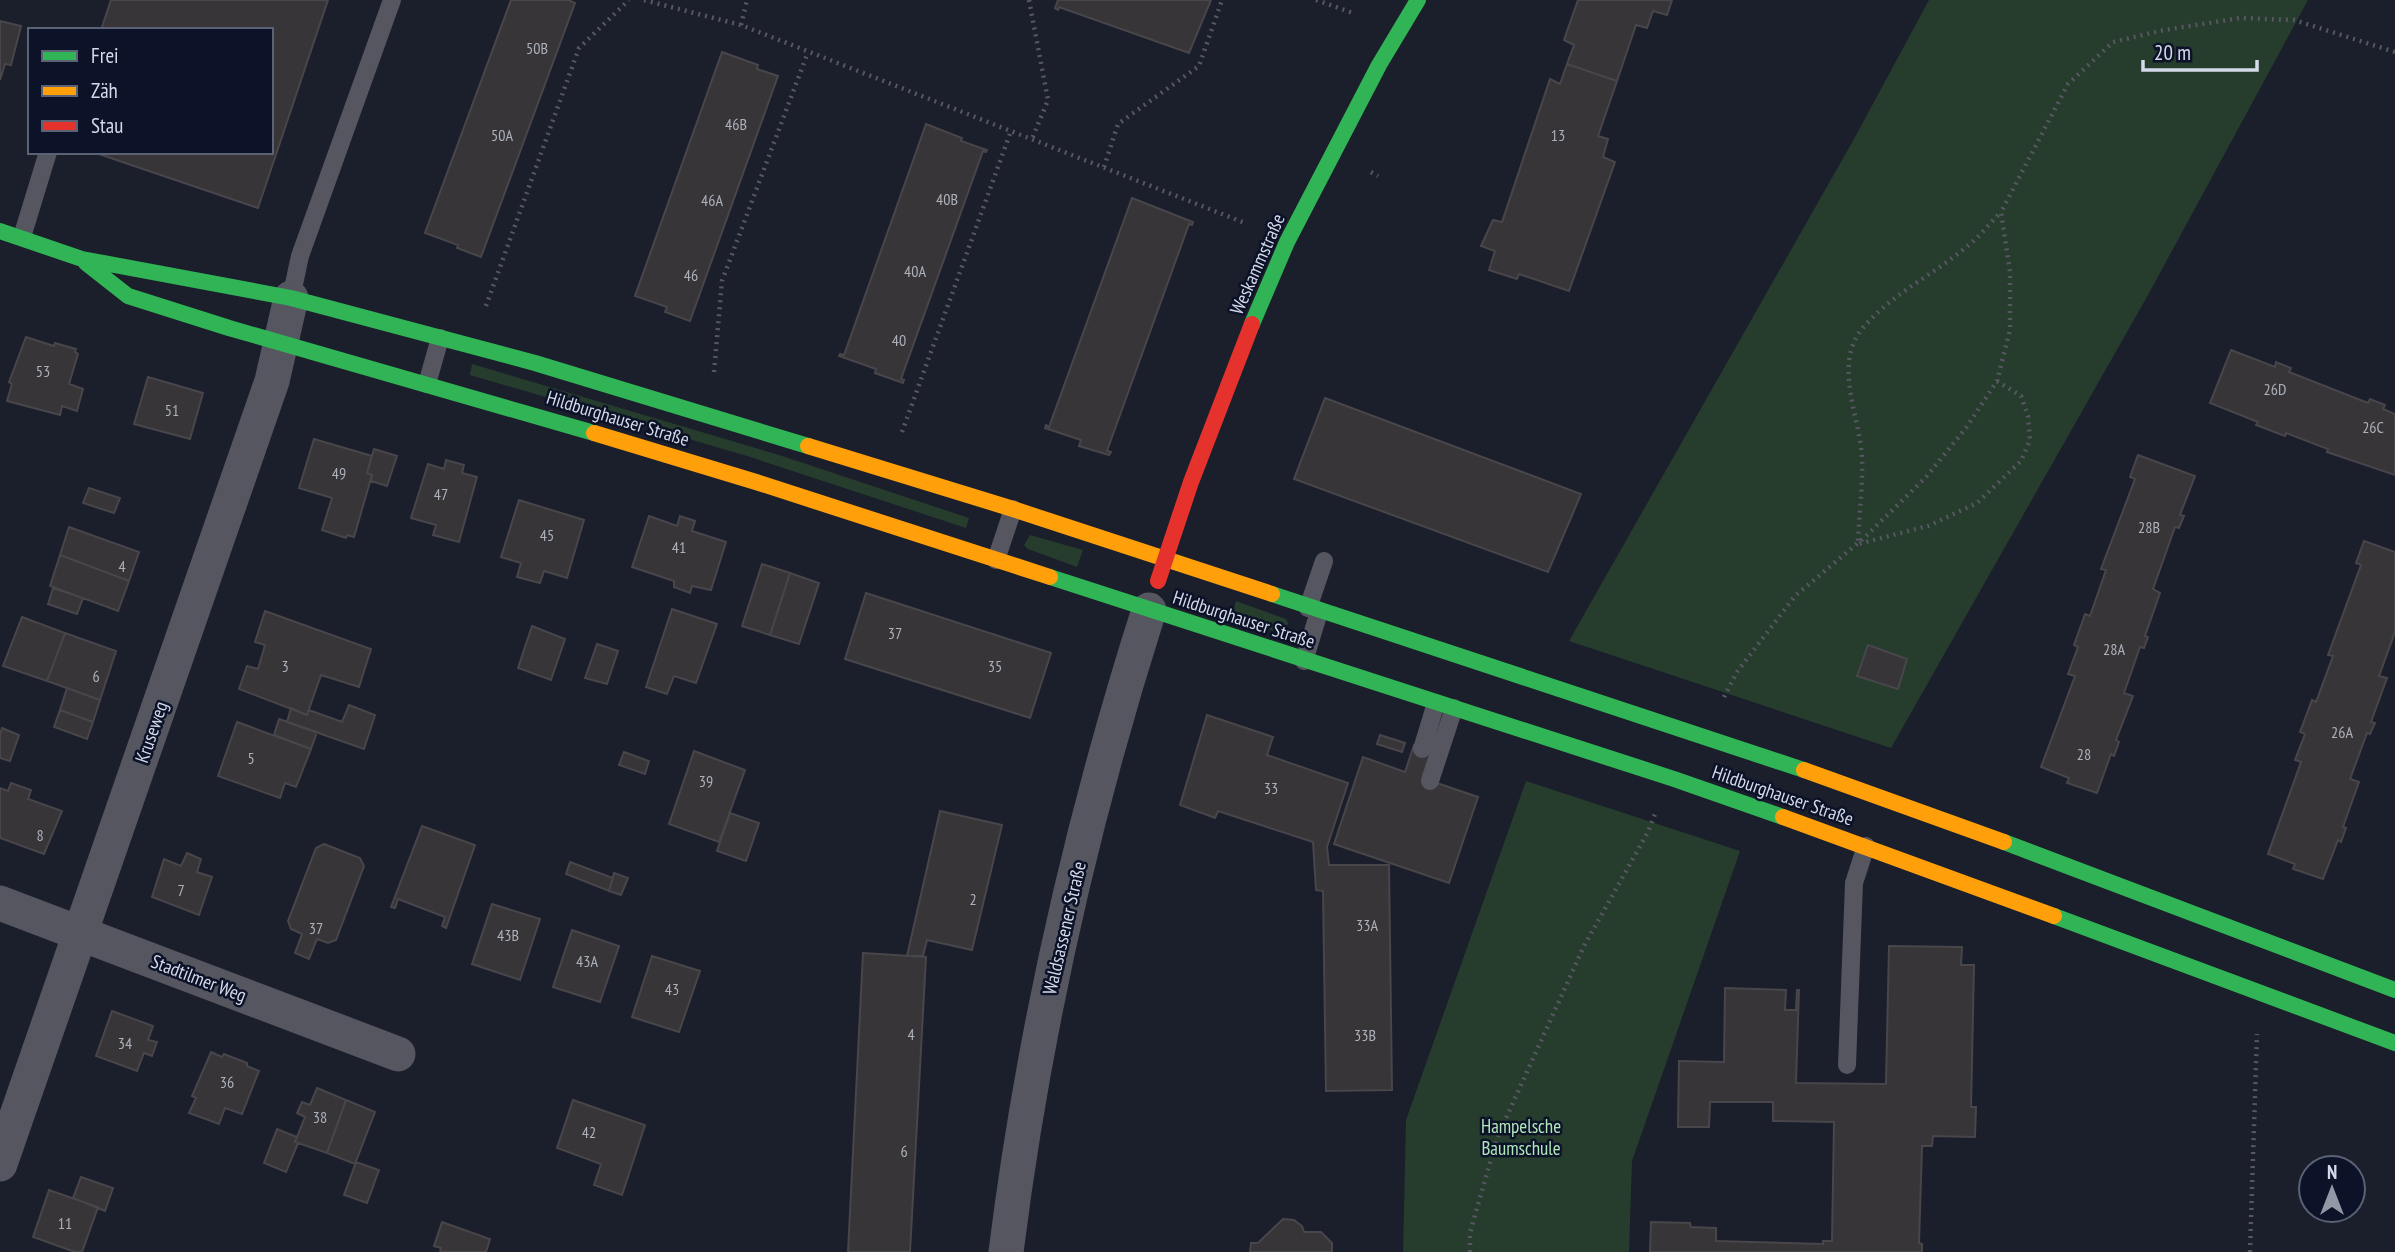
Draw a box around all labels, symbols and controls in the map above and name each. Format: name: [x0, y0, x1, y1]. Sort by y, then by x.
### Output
legend: [28, 28, 273, 154]
scale bar: [2143, 28, 2257, 72]
house number: 50B: [526, 38, 548, 58]
text: 20 m: [2154, 39, 2191, 66]
text: Frei: [91, 42, 119, 69]
text: Zäh: [91, 77, 118, 104]
text: Stau: [91, 112, 123, 139]
house number: 46B: [725, 114, 747, 134]
house number: 50A: [491, 125, 513, 145]
house number: 13: [1551, 125, 1565, 145]
house number: 40B: [936, 189, 958, 209]
house number: 46A: [701, 190, 723, 210]
street label: Weskammstraße: [1224, 210, 1290, 318]
house number: 40A: [904, 261, 926, 281]
house number: 46: [684, 265, 698, 285]
house number: 40: [892, 330, 906, 350]
house number: 53: [36, 361, 50, 381]
house number: 26D: [2264, 379, 2286, 399]
street label: Hildburghauser Straße: [544, 385, 692, 451]
house number: 51: [165, 400, 179, 420]
house number: 26C: [2362, 417, 2384, 437]
house number: 49: [332, 463, 346, 483]
house number: 47: [434, 484, 448, 504]
house number: 28B: [2138, 517, 2160, 537]
house number: 45: [540, 525, 554, 545]
house number: 41: [672, 537, 686, 557]
house number: 4: [118, 556, 126, 576]
street label: Hildburghauser Straße: [1170, 585, 1318, 653]
house number: 37: [888, 623, 902, 643]
house number: 28A: [2103, 639, 2125, 659]
house number: 3: [281, 656, 289, 676]
house number: 35: [988, 656, 1002, 676]
house number: 6: [92, 666, 100, 686]
street label: Kruseweg: [129, 698, 173, 766]
house number: 26A: [2331, 722, 2353, 742]
house number: 28: [2077, 744, 2091, 764]
house number: 5: [247, 748, 255, 768]
street label: Hildburghauser Straße: [1709, 760, 1857, 830]
house number: 39: [699, 771, 713, 791]
house number: 33: [1264, 778, 1278, 798]
house number: 8: [36, 825, 44, 845]
street label: Waldsassener Straße: [1037, 859, 1091, 997]
house number: 7: [177, 880, 185, 900]
house number: 2: [969, 889, 977, 909]
house number: 33A: [1356, 915, 1378, 935]
house number: 37: [309, 918, 323, 938]
house number: 43B: [497, 925, 519, 945]
street label: Stadtilmer Weg: [148, 949, 250, 1007]
house number: 43A: [576, 951, 598, 971]
house number: 43: [665, 979, 679, 999]
house number: 4: [907, 1024, 915, 1044]
house number: 33B: [1354, 1025, 1376, 1045]
house number: 34: [118, 1033, 132, 1053]
house number: 36: [220, 1072, 234, 1092]
house number: 38: [313, 1107, 327, 1127]
park label: Hampelsche Baumschule: [1481, 1114, 1561, 1160]
house number: 42: [582, 1122, 596, 1142]
house number: 6: [900, 1141, 908, 1161]
north arrow: [2297, 1154, 2367, 1224]
text: N: [2327, 1160, 2337, 1184]
house number: 11: [58, 1213, 72, 1233]

